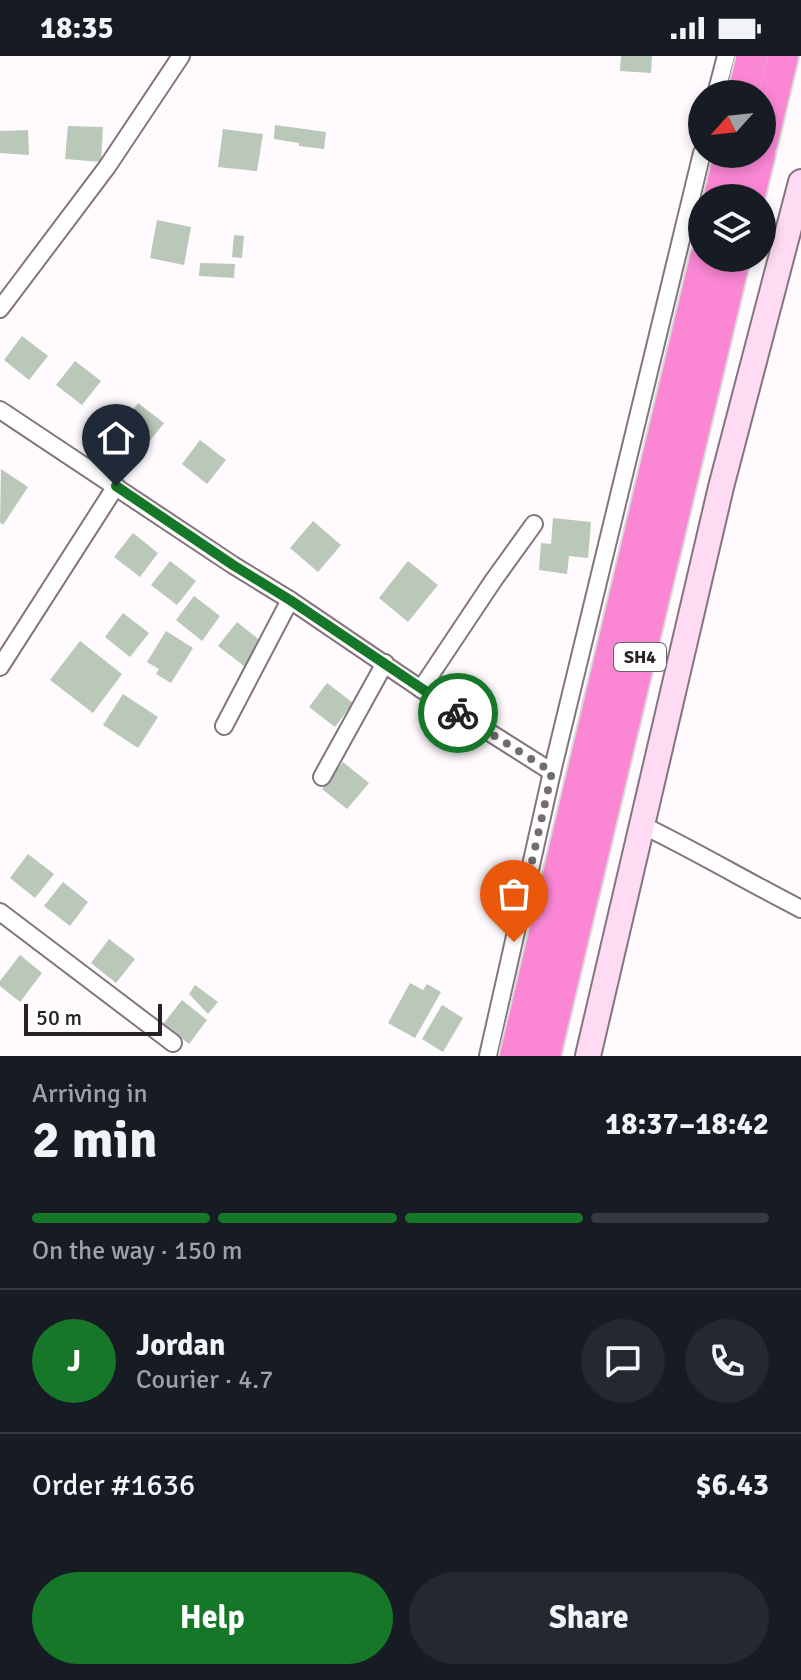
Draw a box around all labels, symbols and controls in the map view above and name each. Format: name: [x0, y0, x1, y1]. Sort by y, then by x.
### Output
text: 18:35: [40, 10, 114, 47]
north arrow: [688, 80, 776, 168]
map controls: [688, 80, 776, 272]
button: layers: [688, 184, 776, 272]
pin: [82, 404, 150, 486]
icon: home: [94, 416, 138, 460]
road number: SH4: [614, 643, 666, 671]
courier: [418, 673, 498, 753]
icon: bike: [436, 691, 480, 735]
pin: [480, 860, 548, 942]
icon: bag: [492, 872, 536, 916]
scale bar: [24, 1000, 162, 1036]
text: 50 m: [36, 1004, 82, 1031]
text: Arriving in: [32, 1078, 148, 1110]
text: 18:37–18:42: [605, 1106, 769, 1143]
text: 2 min: [32, 1108, 158, 1172]
text: On the way · 150 m: [32, 1235, 242, 1267]
button: chat: [581, 1319, 665, 1403]
button: phone: [685, 1319, 769, 1403]
text: Jordan: [136, 1327, 225, 1364]
text: J: [67, 1343, 81, 1380]
text: Courier · 4.7: [136, 1364, 273, 1396]
text: Order #1636: [32, 1467, 195, 1504]
text: $6.43: [696, 1467, 769, 1504]
button: Help: [32, 1572, 393, 1664]
button: Share: [409, 1572, 769, 1664]

